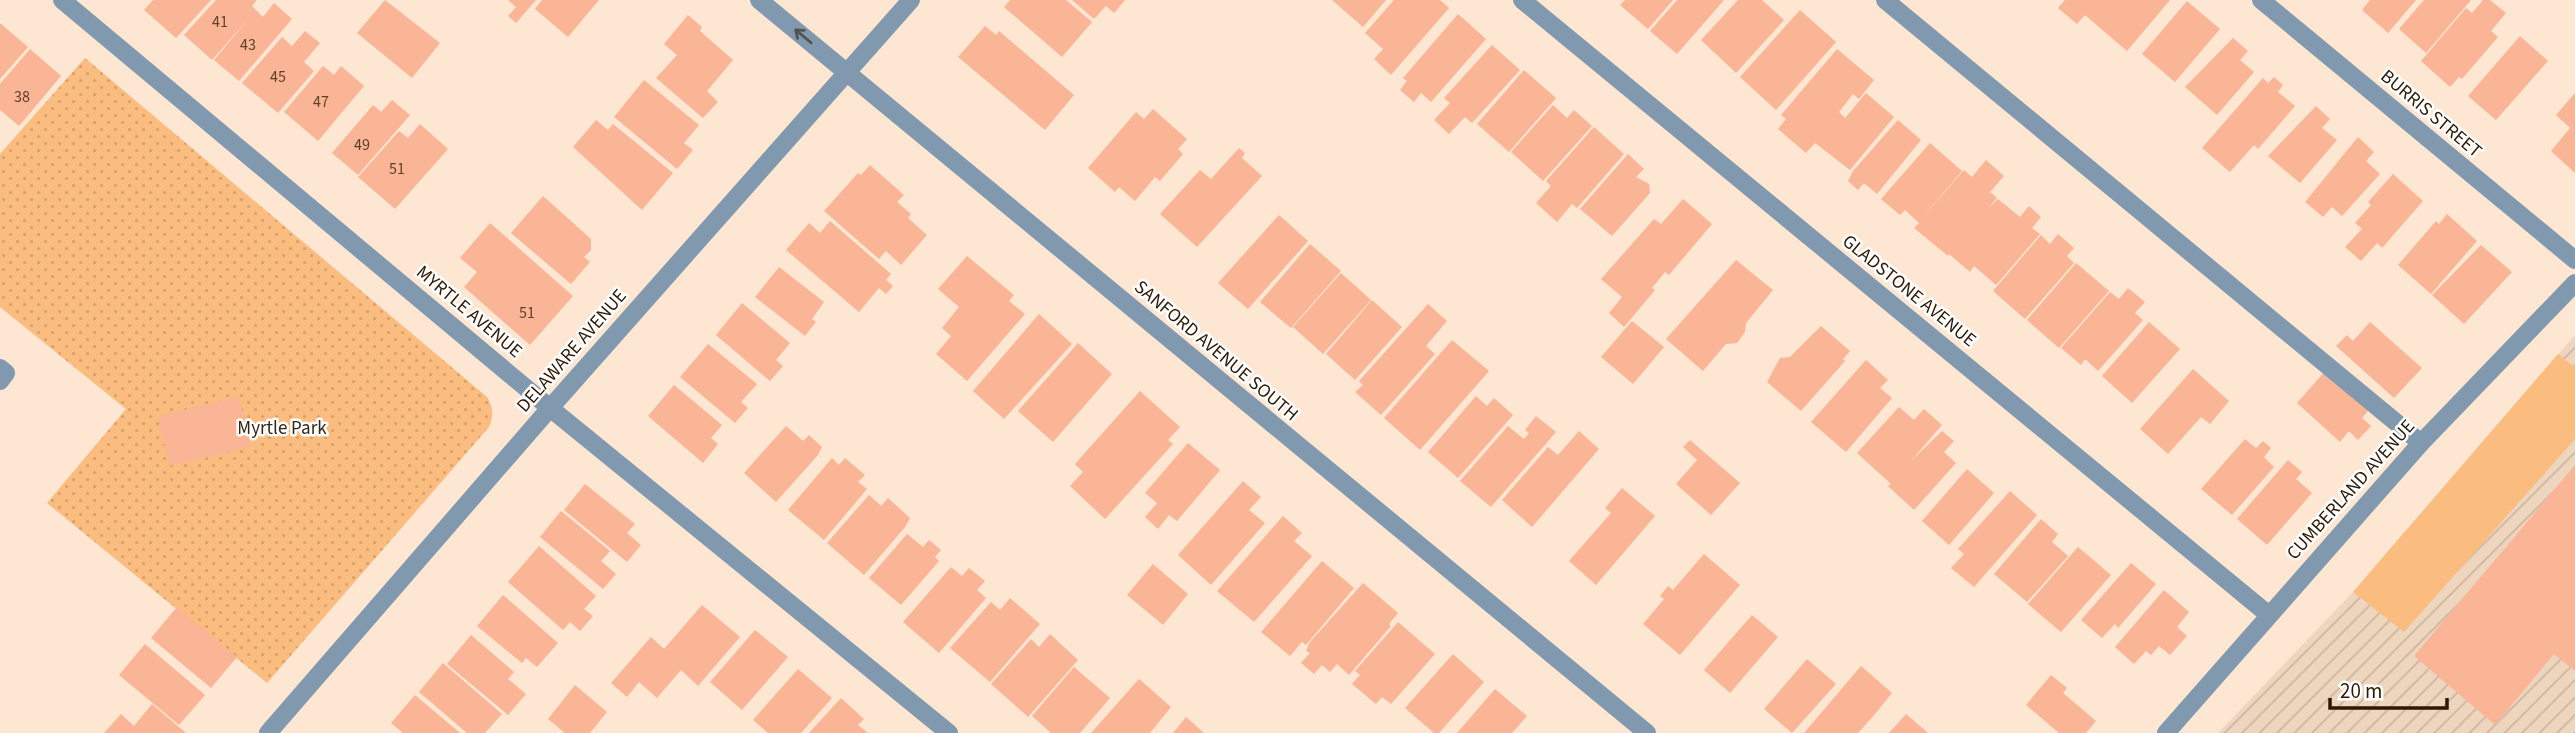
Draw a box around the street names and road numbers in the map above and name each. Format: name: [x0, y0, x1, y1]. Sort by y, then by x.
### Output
street label: BURRIS STREET: [2374, 63, 2488, 165]
street label: GLADSTONE AVENUE: [1836, 228, 1982, 354]
street label: MYRTLE AVENUE: [410, 260, 528, 364]
street label: SANFORD AVENUE SOUTH: [1128, 274, 1304, 428]
street label: DELAWARE AVENUE: [511, 283, 633, 419]
street label: CUMBERLAND AVENUE: [2281, 414, 2421, 566]

